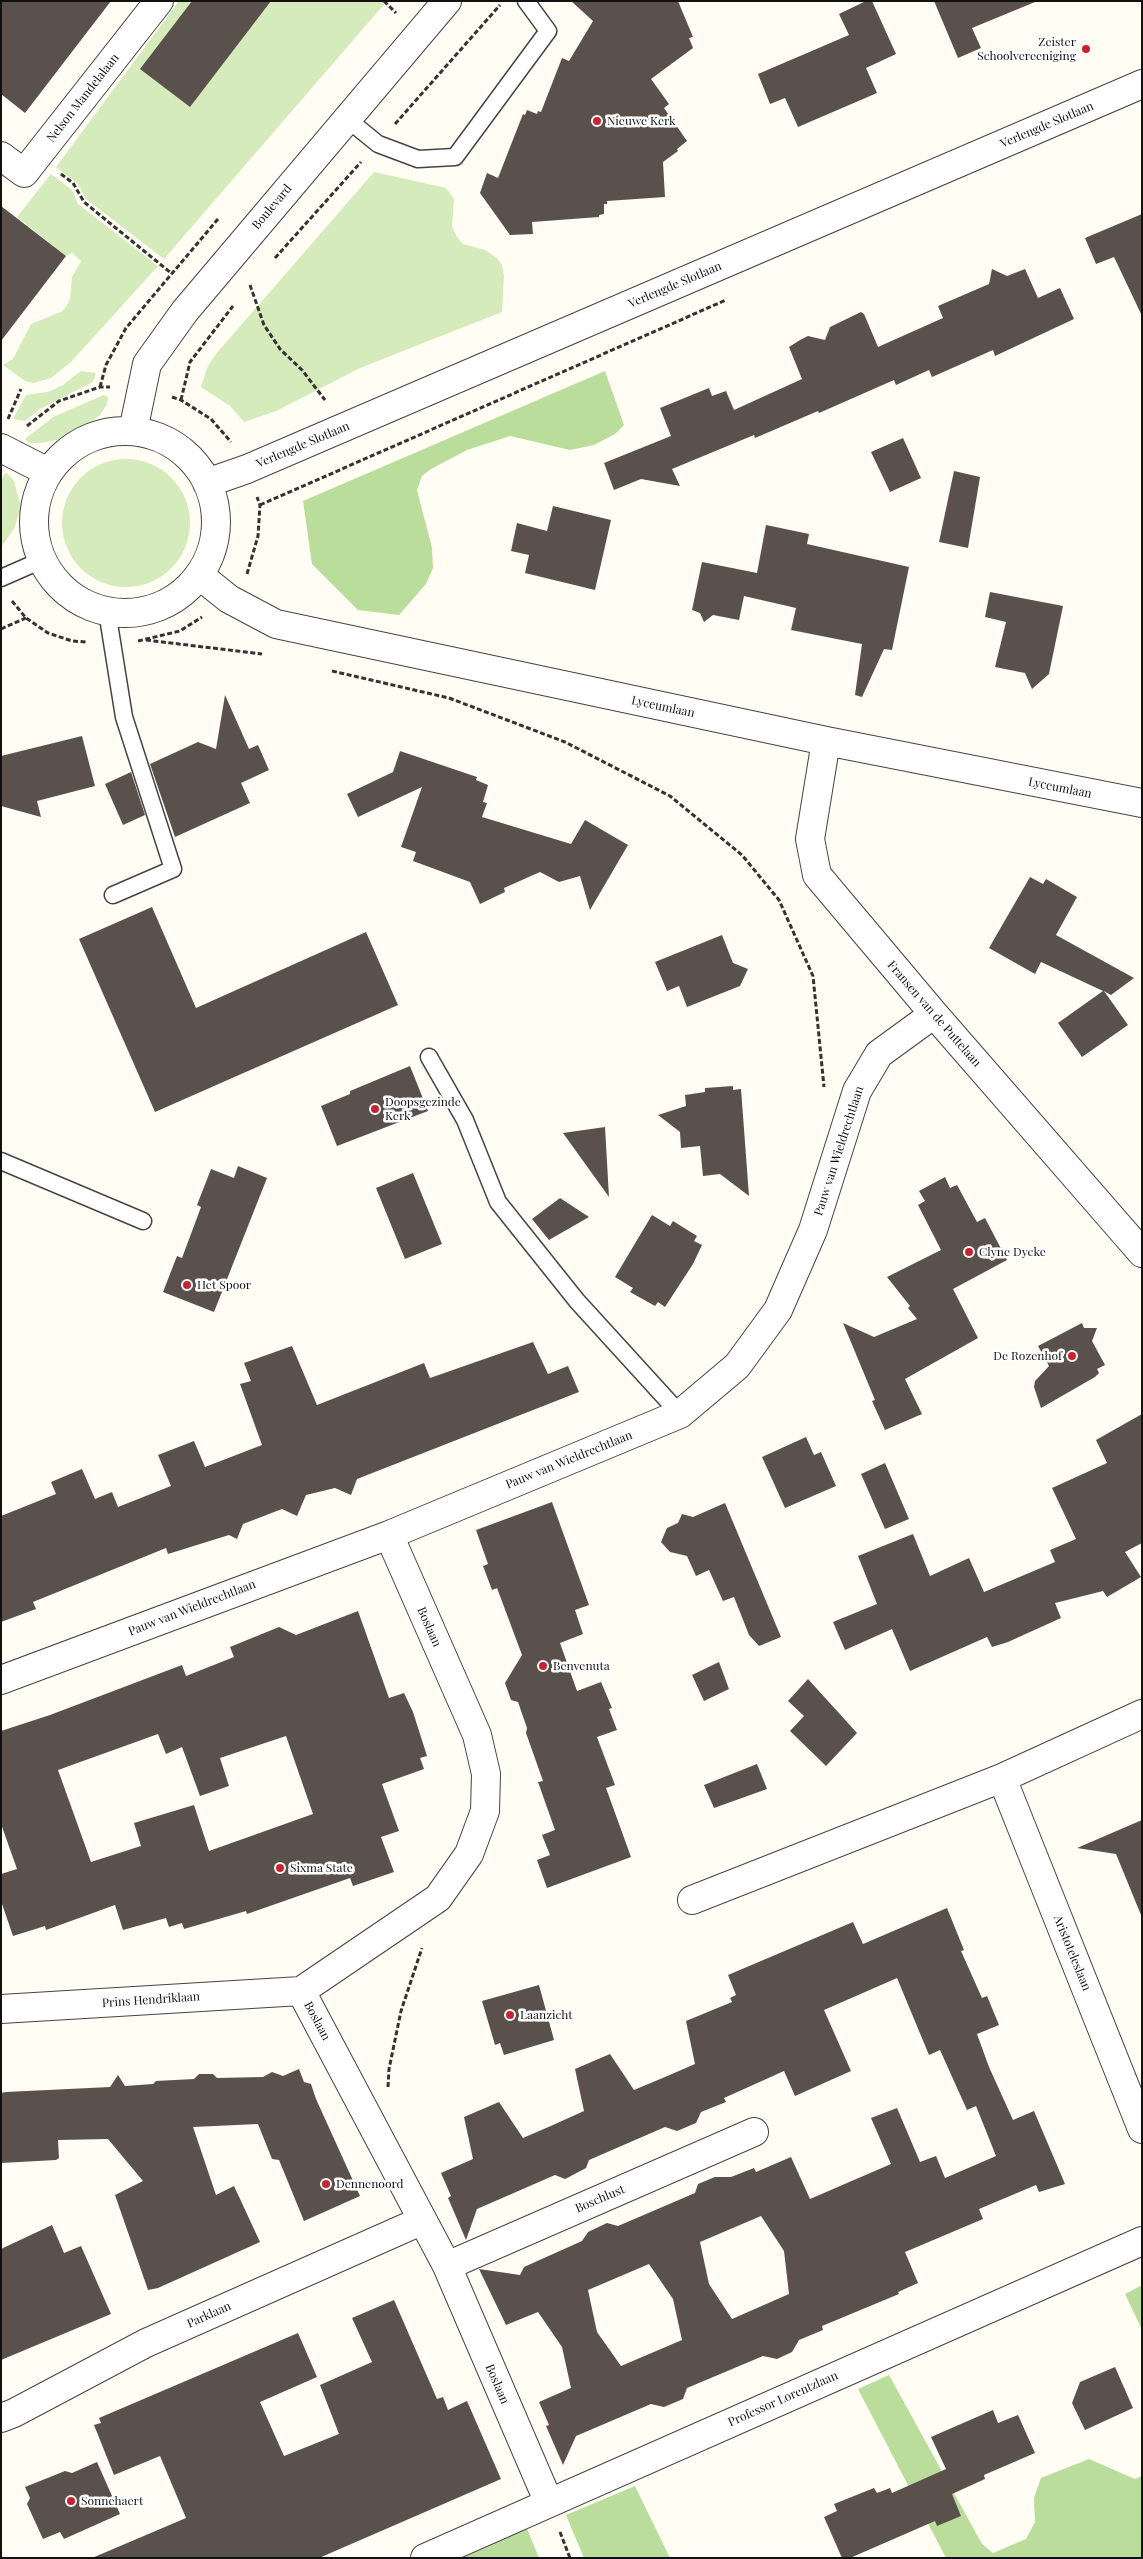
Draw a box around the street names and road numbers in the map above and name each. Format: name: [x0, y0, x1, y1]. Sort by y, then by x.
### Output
street label: Nelson Mandelalaan: [44, 51, 122, 145]
street label: Verlengde Slotlaan: [998, 99, 1096, 151]
street label: Boulevard: [249, 182, 295, 232]
street label: Verlengde Slotlaan: [626, 259, 724, 311]
street label: Verlengde Slotlaan: [254, 419, 352, 471]
street label: Lyceumlaan: [630, 693, 696, 721]
street label: Lyceumlaan: [1027, 775, 1093, 801]
street label: Fransen van de Puttelaan: [884, 958, 984, 1070]
street label: Pauw van Wieldrechtlaan: [811, 1084, 867, 1218]
street label: Pauw van Wieldrechtlaan: [504, 1428, 634, 1492]
street label: Pauw van Wieldrechtlaan: [126, 1577, 258, 1639]
street label: Boslaan: [414, 1605, 444, 1649]
street label: Aristoteleslaan: [1050, 1913, 1094, 1993]
street label: Prins Hendriklaan: [102, 1989, 200, 2011]
street label: Boslaan: [301, 1999, 333, 2043]
street label: Boschlust: [573, 2182, 627, 2216]
street label: Parklaan: [185, 2299, 233, 2331]
street label: Boslaan: [482, 2362, 512, 2406]
street label: Professor Lorentzlaan: [726, 2368, 840, 2430]

